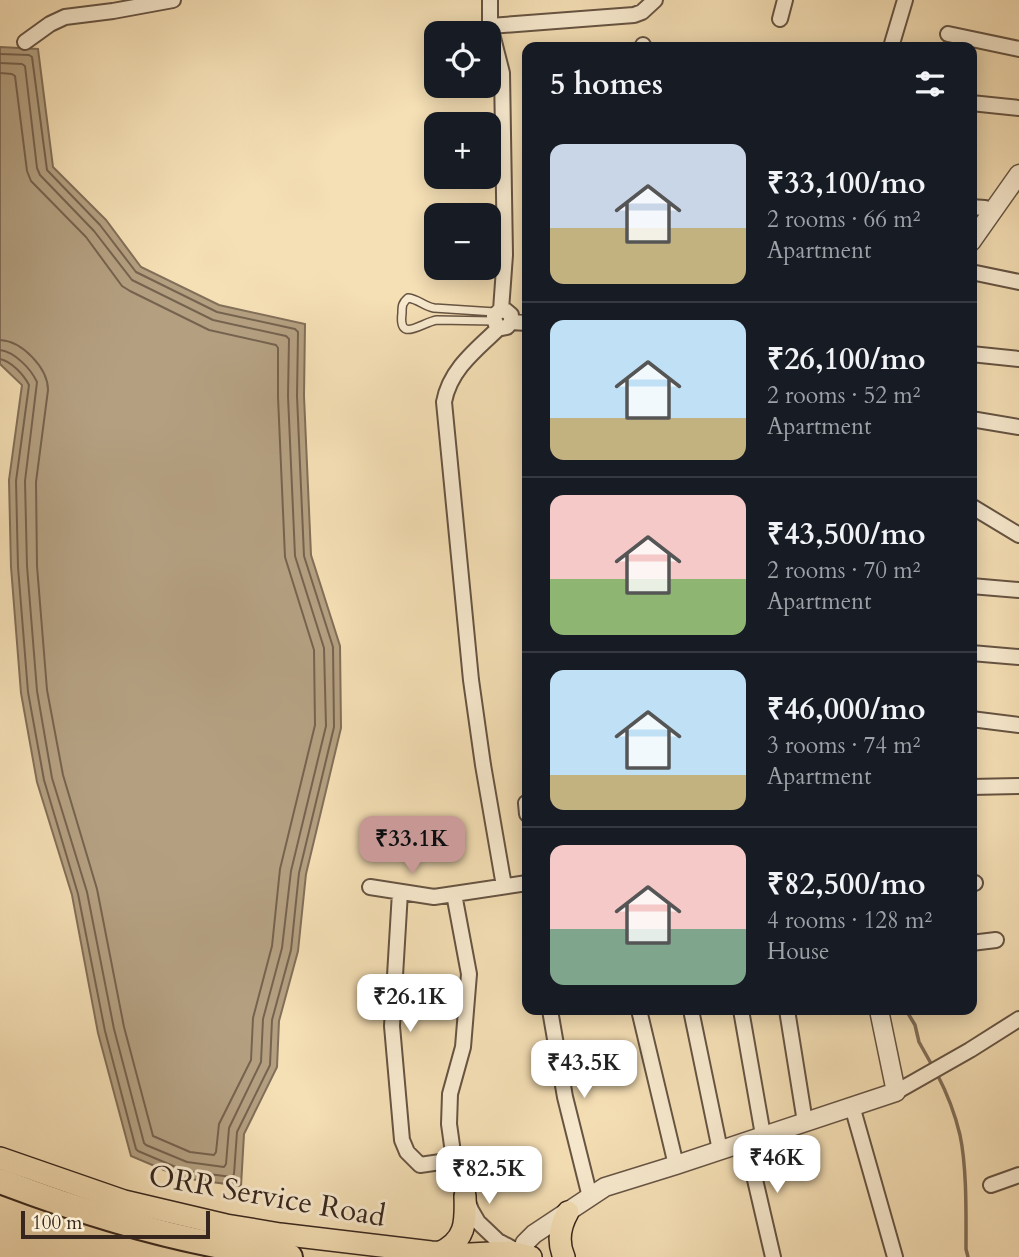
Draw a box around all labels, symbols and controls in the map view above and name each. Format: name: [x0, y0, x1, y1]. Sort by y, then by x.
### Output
map controls: [424, 21, 501, 280]
button: locate: [424, 21, 501, 98]
text: 5 homes: [550, 64, 663, 105]
icon: filters: [911, 65, 949, 103]
button: +: [424, 112, 501, 189]
text: ₹33,100/mo: [767, 163, 926, 204]
icon: home: [606, 172, 690, 256]
button: −: [424, 203, 501, 280]
text: 2 rooms · 66 m²: [767, 204, 920, 235]
text: Apartment: [767, 235, 871, 266]
text: ₹26,100/mo: [767, 339, 926, 380]
icon: home: [606, 348, 690, 432]
text: 2 rooms · 52 m²: [767, 380, 920, 411]
text: Apartment: [767, 411, 871, 442]
text: ₹43,500/mo: [767, 514, 926, 555]
icon: home: [606, 523, 690, 607]
text: 2 rooms · 70 m²: [767, 555, 920, 586]
text: Apartment: [767, 586, 871, 617]
text: ₹46,000/mo: [767, 689, 926, 730]
icon: home: [606, 698, 690, 782]
text: 3 rooms · 74 m²: [767, 730, 920, 761]
text: Apartment: [767, 761, 871, 792]
pin: ₹33.1K: [355, 816, 469, 876]
text: ₹33.1K: [375, 823, 449, 854]
text: ₹82,500/mo: [767, 864, 926, 905]
icon: home: [606, 873, 690, 957]
text: 4 rooms · 128 m²: [767, 905, 932, 936]
text: House: [767, 936, 829, 967]
pin: ₹26.1K: [353, 974, 467, 1034]
text: ₹26.1K: [373, 981, 447, 1012]
pin: ₹43.5K: [527, 1040, 641, 1100]
text: ₹43.5K: [547, 1047, 621, 1078]
pin: ₹46K: [736, 1136, 818, 1195]
text: ₹46K: [749, 1142, 805, 1173]
pin: ₹82.5K: [432, 1146, 546, 1206]
text: ₹82.5K: [452, 1153, 526, 1184]
street label: ORR Service Road: [145, 1155, 389, 1237]
scale bar: [21, 1208, 210, 1240]
text: 100 m: [32, 1210, 82, 1236]

